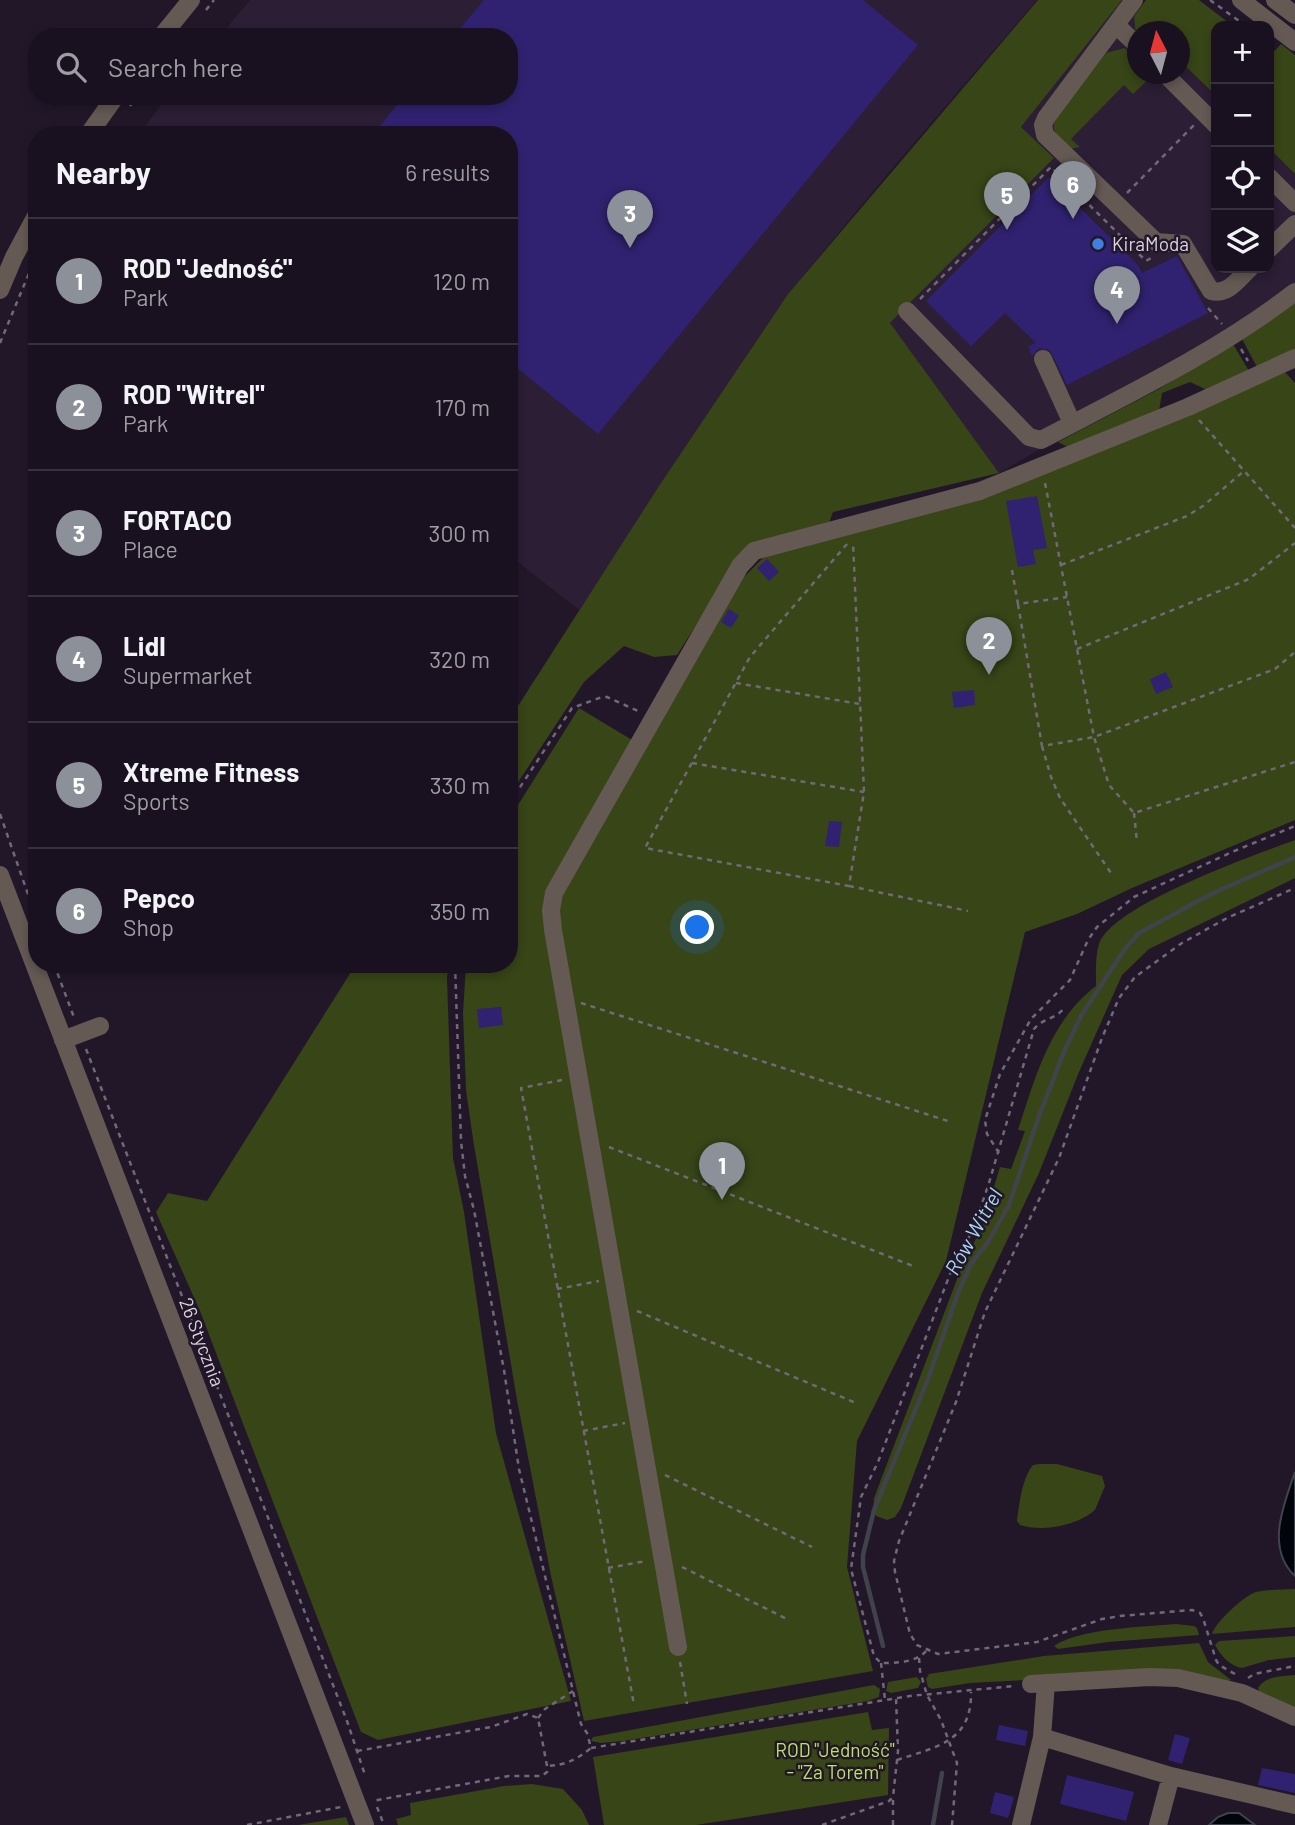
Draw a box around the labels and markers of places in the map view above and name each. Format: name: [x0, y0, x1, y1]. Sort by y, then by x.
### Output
pin: 6: [1050, 161, 1096, 219]
pin: 5: [984, 172, 1030, 230]
pin: 3: [607, 190, 653, 248]
place label: KiraModa: [1112, 232, 1189, 255]
marker: KiraModa: [1090, 236, 1106, 252]
pin: 4: [1094, 266, 1140, 324]
pin: 2: [966, 617, 1012, 675]
pin: 1: [699, 1142, 745, 1200]

